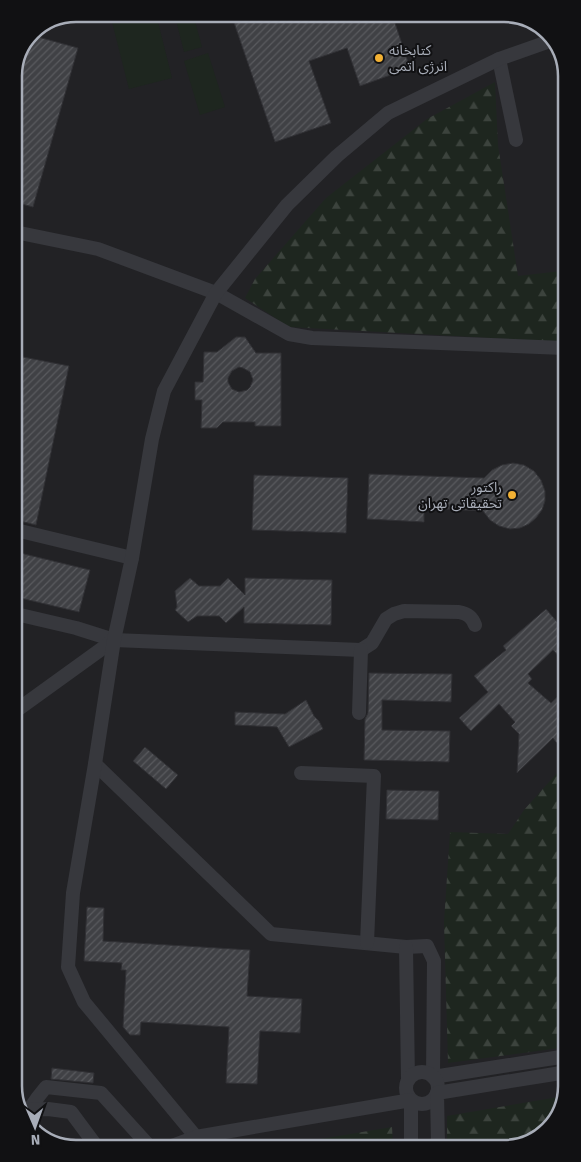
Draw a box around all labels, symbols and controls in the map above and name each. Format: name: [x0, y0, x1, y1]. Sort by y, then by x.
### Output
place label: کتابخانه انرژی اتمی: [389, 42, 447, 75]
marker: کتابخانه انرژی اتمی: [373, 52, 385, 64]
place label: راکتور تحقیقاتی تهران: [418, 479, 502, 512]
marker: راکتور تحقیقاتی تهران: [506, 489, 518, 501]
north arrow: [10, 1102, 60, 1152]
text: N: [30, 1131, 40, 1148]

